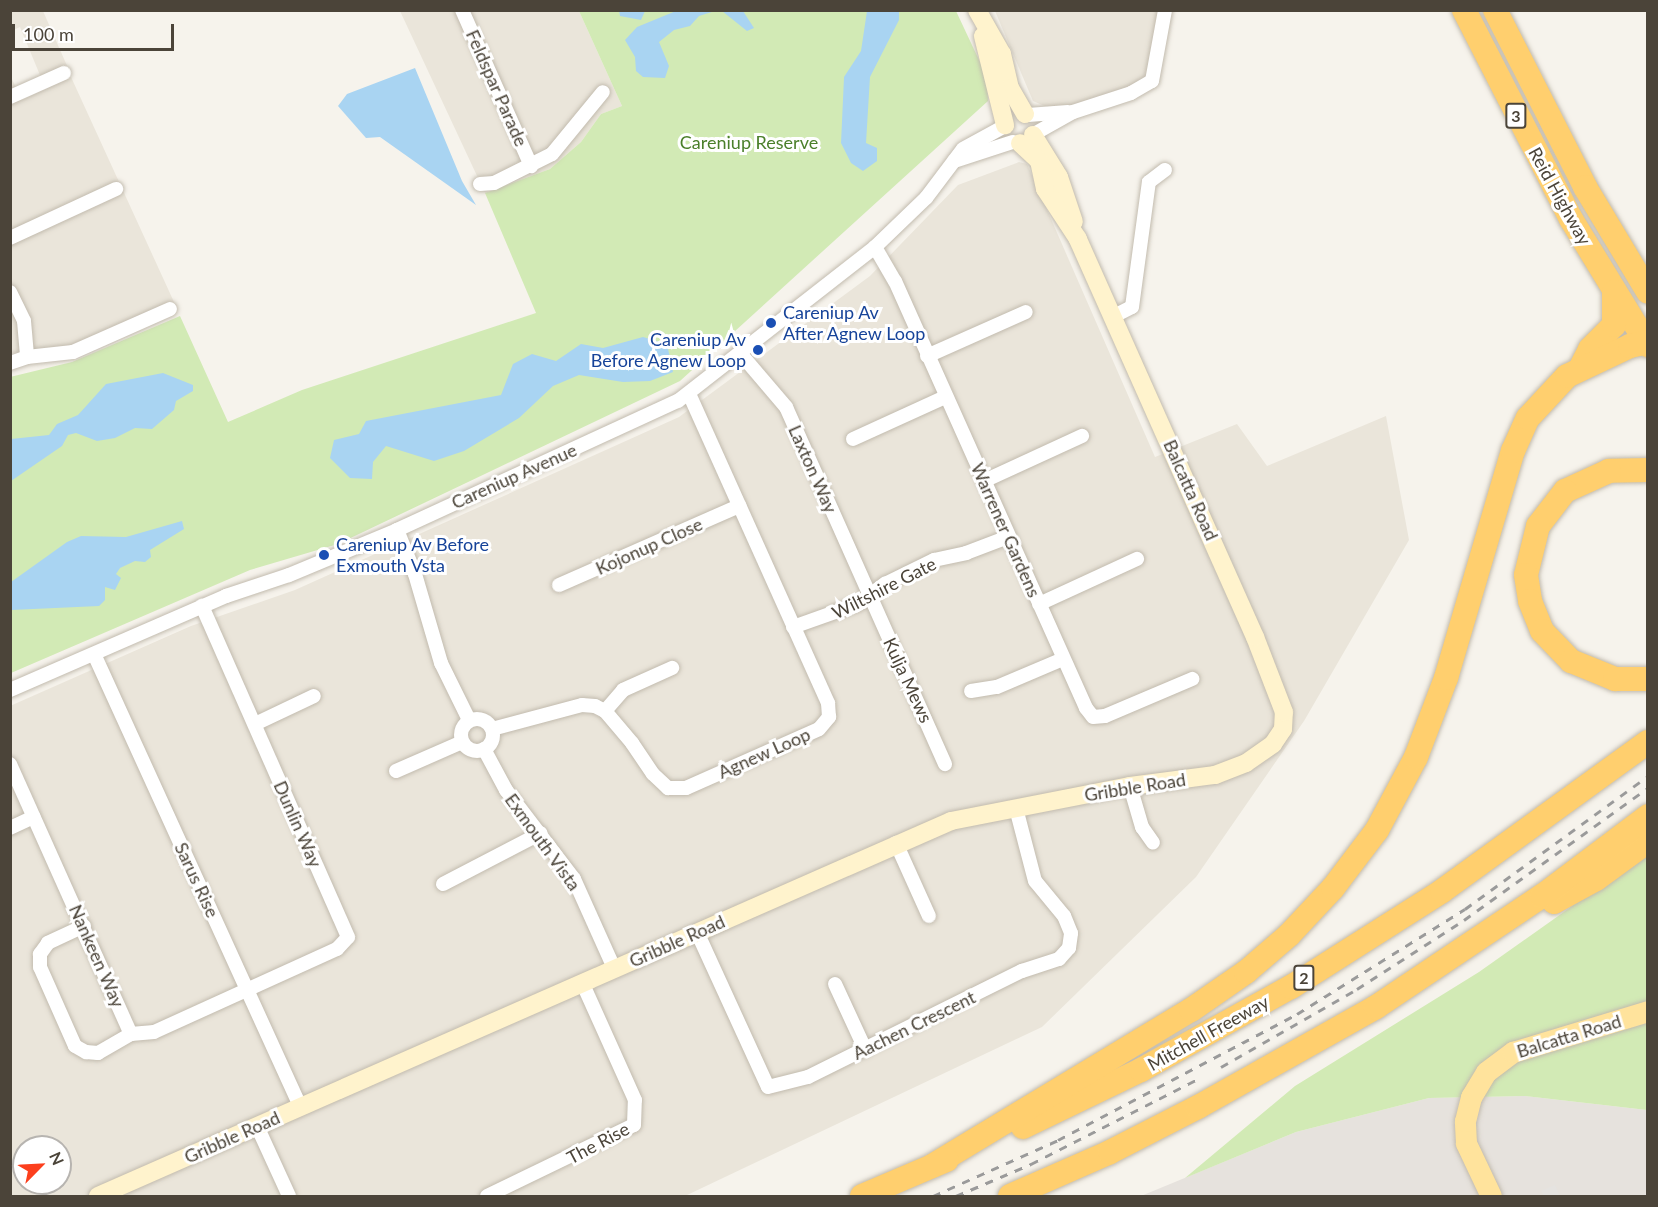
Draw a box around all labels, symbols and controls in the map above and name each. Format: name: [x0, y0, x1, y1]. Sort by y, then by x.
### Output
scale bar: [15, 12, 177, 50]
text: 100 m: [23, 23, 74, 45]
street label: Feldspar Parade: [462, 26, 532, 150]
road number: 3: [1504, 103, 1528, 129]
park label: Careniup Reserve: [680, 131, 818, 153]
street label: Reid Highway: [1524, 143, 1596, 249]
place label: Careniup Av After Agnew Loop: [783, 302, 927, 344]
marker: Careniup Av After Agnew Loop: [764, 316, 778, 330]
place label: Careniup Av Before Agnew Loop: [590, 329, 746, 372]
marker: Careniup Av Before Agnew Loop: [751, 343, 765, 357]
street label: Laxton Way: [784, 422, 842, 516]
street label: Balcatta Road: [1159, 436, 1223, 544]
street label: Careniup Avenue: [448, 439, 580, 513]
street label: Warrener Gardens: [967, 459, 1045, 601]
street label: Kojonup Close: [592, 513, 706, 579]
place label: Careniup Av Before Exmouth Vsta: [336, 534, 490, 576]
marker: Careniup Av Before Exmouth Vsta: [317, 548, 331, 562]
street label: Wiltshire Gate: [828, 553, 940, 623]
street label: Kulja Mews: [879, 634, 937, 726]
street label: Agnew Loop: [714, 723, 814, 783]
street label: Gribble Road: [1083, 768, 1187, 806]
street label: Dunlin Way: [269, 777, 327, 871]
street label: Exmouth Vista: [500, 789, 586, 895]
street label: Sarus Rise: [170, 839, 224, 921]
street label: Nankeen Way: [65, 901, 129, 1011]
street label: Gribble Road: [626, 910, 728, 972]
road number: 2: [1292, 965, 1316, 991]
street label: Aachen Crescent: [849, 986, 979, 1064]
street label: Mitchell Freeway: [1144, 991, 1272, 1075]
street label: Balcatta Road: [1514, 1010, 1624, 1062]
street label: Gribble Road: [181, 1106, 283, 1168]
street label: The Rise: [563, 1118, 633, 1168]
north arrow: [12, 1135, 72, 1195]
text: N: [46, 1149, 68, 1168]

